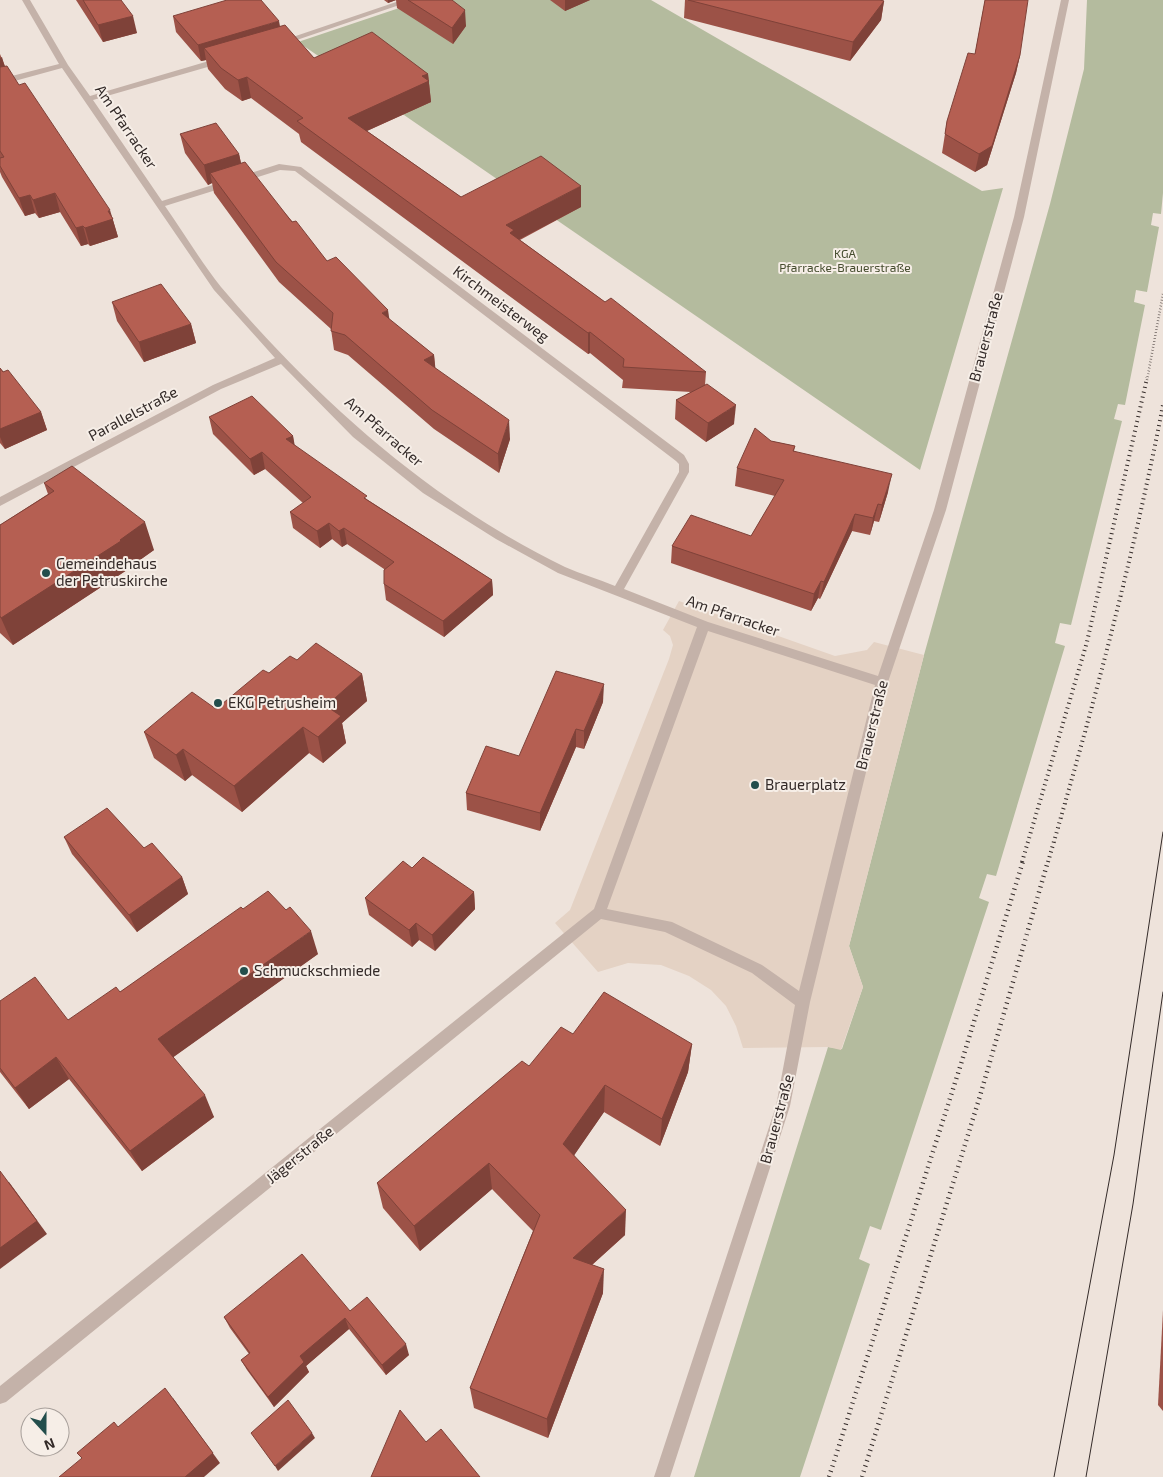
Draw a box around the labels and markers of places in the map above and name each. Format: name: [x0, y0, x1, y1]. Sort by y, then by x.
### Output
place label: Gemeindehaus der Petruskirche: [56, 554, 168, 589]
marker: Gemeindehaus der Petruskirche: [40, 567, 52, 579]
place label: EKG Petrusheim: [228, 693, 336, 711]
marker: EKG Petrusheim: [212, 697, 224, 709]
place label: Brauerplatz: [765, 775, 846, 793]
marker: Brauerplatz: [749, 779, 761, 791]
place label: Schmuckschmiede: [254, 961, 380, 979]
marker: Schmuckschmiede: [238, 965, 250, 977]

